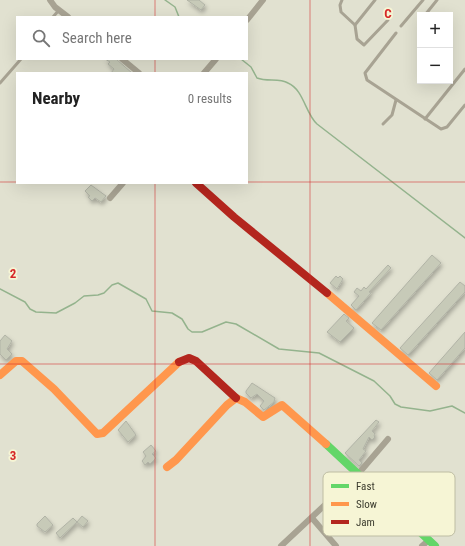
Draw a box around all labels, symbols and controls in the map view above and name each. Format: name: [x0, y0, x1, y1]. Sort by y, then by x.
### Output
text: C: [384, 6, 392, 21]
map controls: [417, 12, 453, 84]
button: +: [417, 12, 453, 48]
search box: [16, 16, 248, 60]
icon: search: [30, 27, 52, 49]
text: Search here: [62, 29, 132, 47]
button: −: [417, 48, 453, 84]
text: Nearby: [32, 88, 80, 108]
text: 0 results: [188, 91, 232, 106]
text: 2: [10, 266, 17, 281]
text: 3: [10, 448, 16, 463]
legend: [323, 472, 455, 536]
text: Fast: [356, 480, 375, 493]
text: Slow: [356, 498, 377, 511]
text: Jam: [356, 516, 375, 529]

